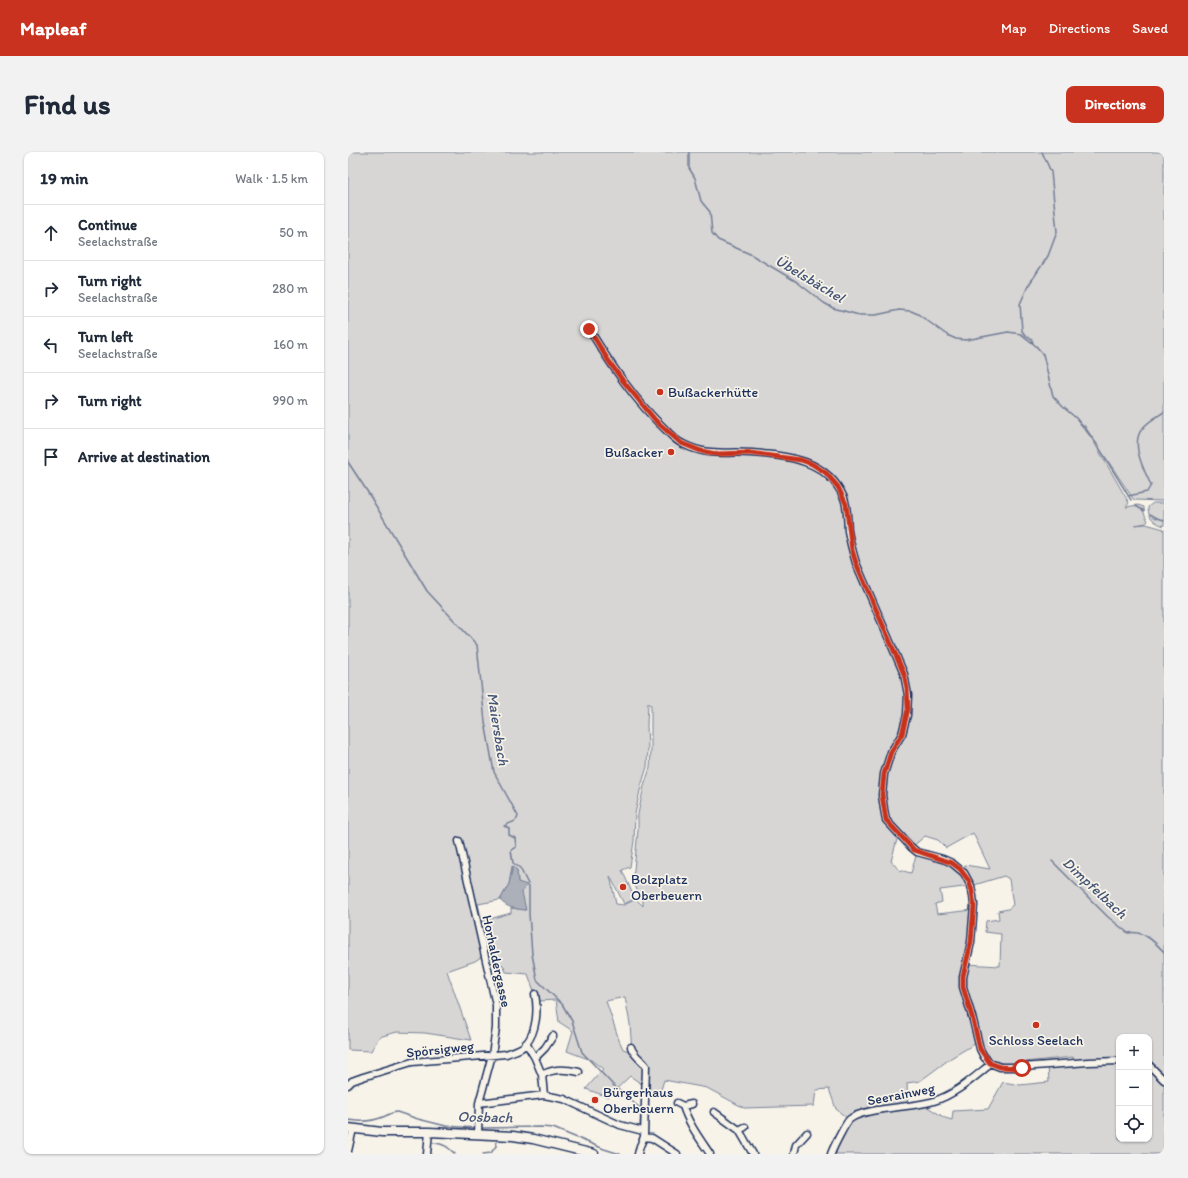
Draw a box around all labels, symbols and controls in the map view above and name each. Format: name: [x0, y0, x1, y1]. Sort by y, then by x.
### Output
text: Mapleaf: [20, 17, 86, 40]
text: Map: [1001, 20, 1027, 37]
text: Directions: [1049, 20, 1110, 37]
text: Saved: [1132, 20, 1168, 37]
button: Directions: [1066, 86, 1164, 123]
text: Find us: [24, 87, 111, 121]
text: 19 min: [40, 168, 88, 188]
text: Walk · 1.5 km: [235, 171, 308, 186]
text: Continue: [78, 216, 137, 234]
icon: ahead: [40, 222, 62, 244]
text: 50 m: [279, 225, 308, 240]
text: Seelachstraße: [78, 234, 158, 249]
water label: Übelsbächel: [772, 251, 849, 308]
text: Turn right: [78, 272, 142, 290]
icon: right: [40, 278, 62, 300]
text: 280 m: [272, 281, 308, 296]
text: Seelachstraße: [78, 290, 158, 305]
route end: [580, 320, 598, 338]
text: Turn left: [78, 328, 133, 346]
icon: left: [40, 334, 62, 356]
text: 160 m: [273, 337, 308, 352]
text: Seelachstraße: [78, 346, 158, 361]
place label: Bußackerhütte: [668, 384, 759, 401]
marker: Bußackerhütte: [655, 387, 665, 397]
icon: right: [40, 390, 62, 412]
text: Turn right: [78, 392, 142, 410]
text: 990 m: [273, 393, 308, 408]
place label: Bußacker: [605, 444, 663, 461]
icon: arrive: [40, 446, 62, 468]
marker: Bußacker: [666, 447, 676, 457]
text: Arrive at destination: [78, 448, 210, 466]
water label: Maiersbach: [483, 691, 513, 767]
water label: Dimpfelbach: [1059, 854, 1132, 923]
place label: Bolzplatz Oberbeuern: [631, 871, 702, 904]
marker: Bolzplatz Oberbeuern: [618, 882, 628, 892]
street label: Horhaldergasse: [478, 913, 515, 1009]
marker: Schloss Seelach: [1031, 1020, 1041, 1030]
place label: Schloss Seelach: [989, 1032, 1083, 1049]
map controls: [1116, 1034, 1152, 1142]
button: +: [1116, 1034, 1152, 1070]
street label: Spörsigweg: [405, 1037, 476, 1062]
route start: [1013, 1059, 1031, 1077]
button: −: [1116, 1070, 1152, 1106]
street label: Seerainweg: [866, 1079, 937, 1109]
place label: Bürgerhaus Oberbeuern: [603, 1084, 674, 1117]
marker: Bürgerhaus Oberbeuern: [590, 1095, 600, 1105]
button: locate: [1116, 1106, 1152, 1142]
water label: Oosbach: [457, 1108, 514, 1126]

